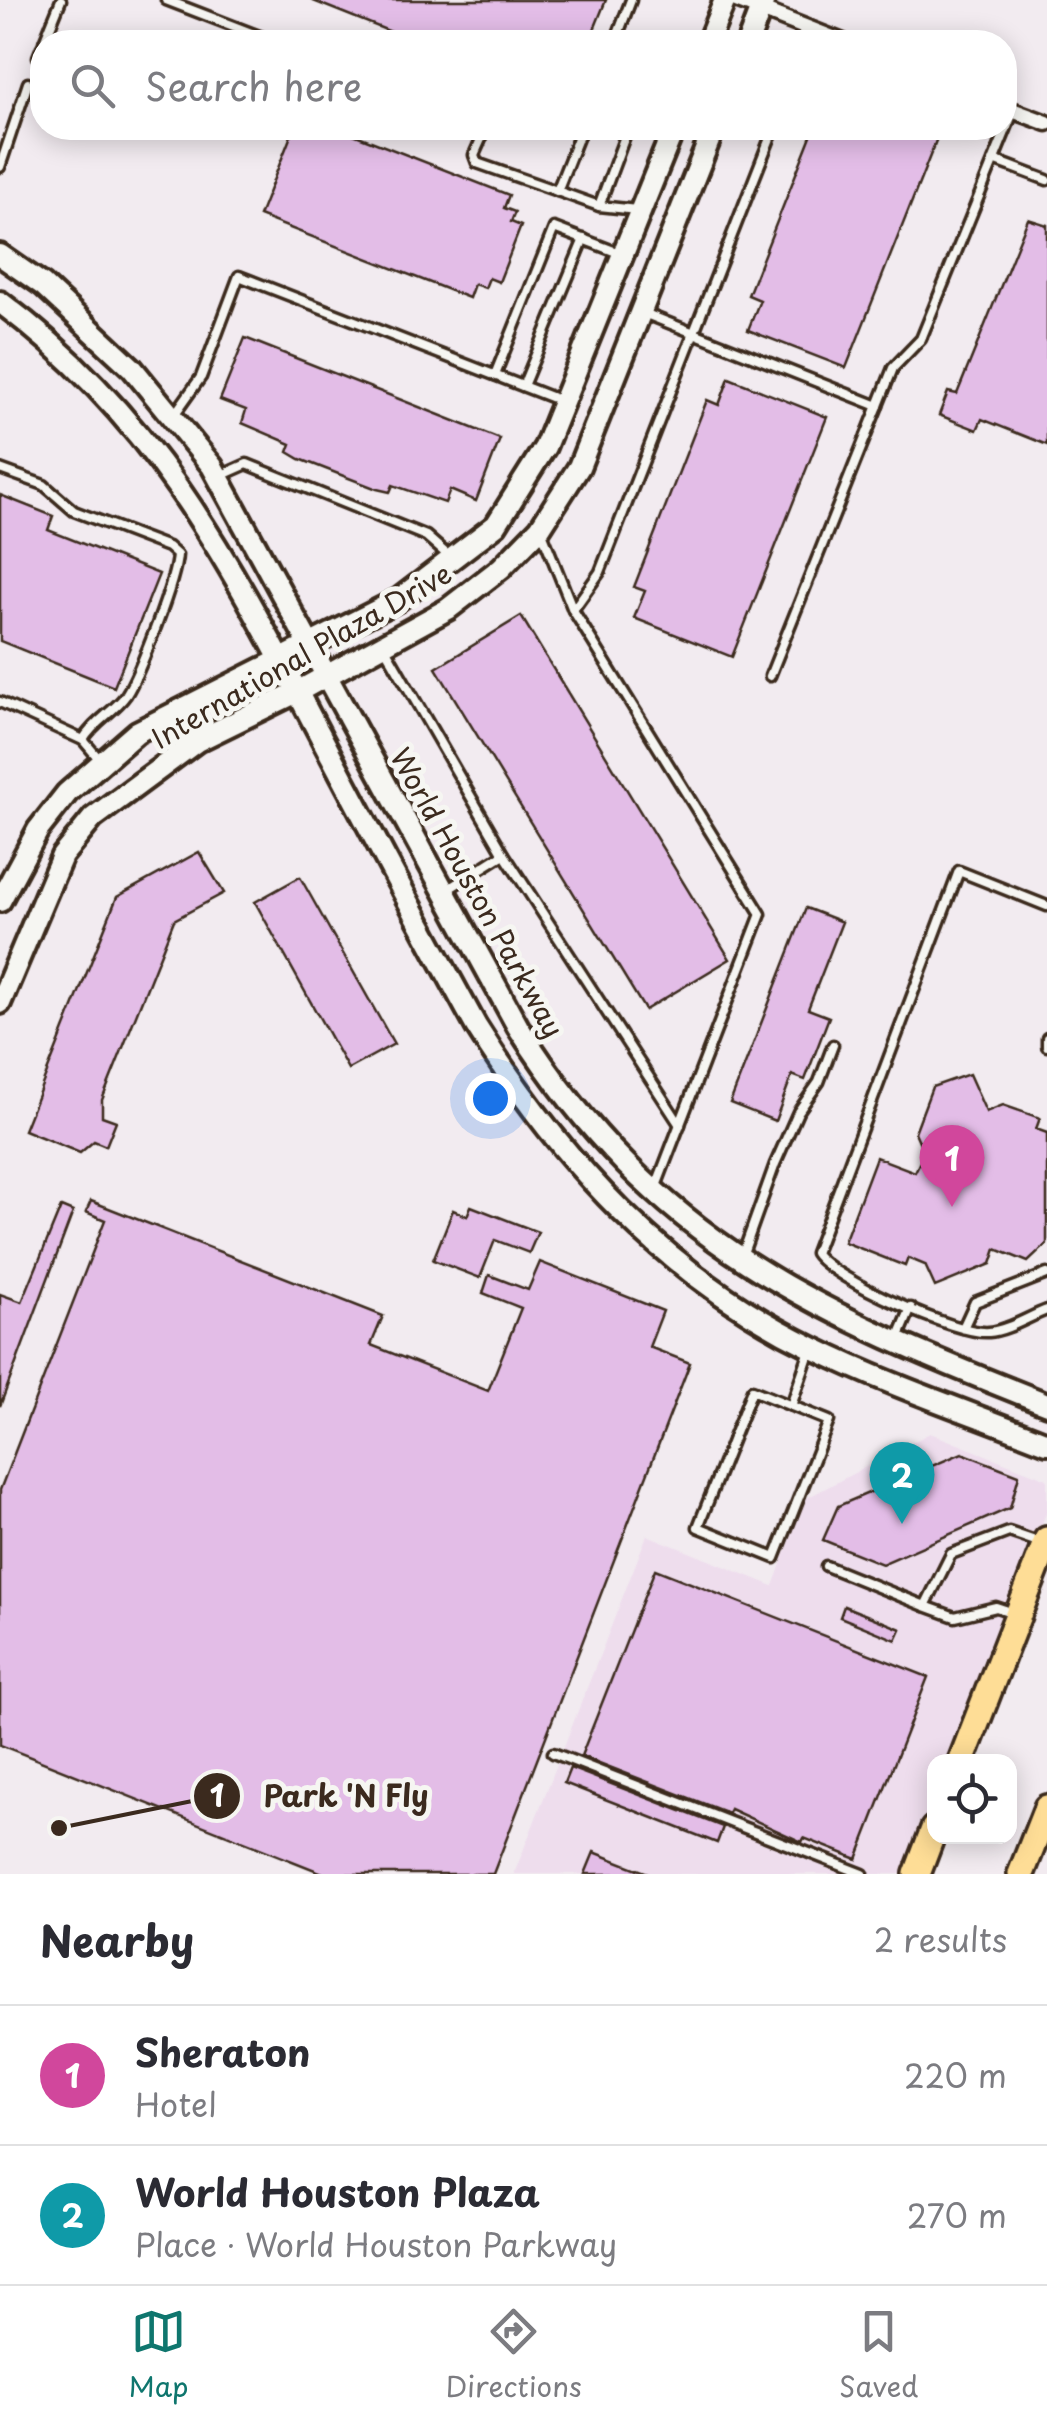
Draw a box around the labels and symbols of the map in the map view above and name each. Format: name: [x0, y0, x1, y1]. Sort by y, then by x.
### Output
street label: International Plaza Drive: [143, 551, 459, 759]
street label: World Houston Parkway: [380, 739, 576, 1045]
your location: [465, 1073, 516, 1124]
pin: 1: [920, 1124, 984, 1207]
pin: 2: [870, 1442, 934, 1524]
callout: Park 'N Fly: [192, 1766, 450, 1826]
text: 1: [210, 1772, 224, 1817]
text: Park 'N Fly: [263, 1772, 429, 1817]

